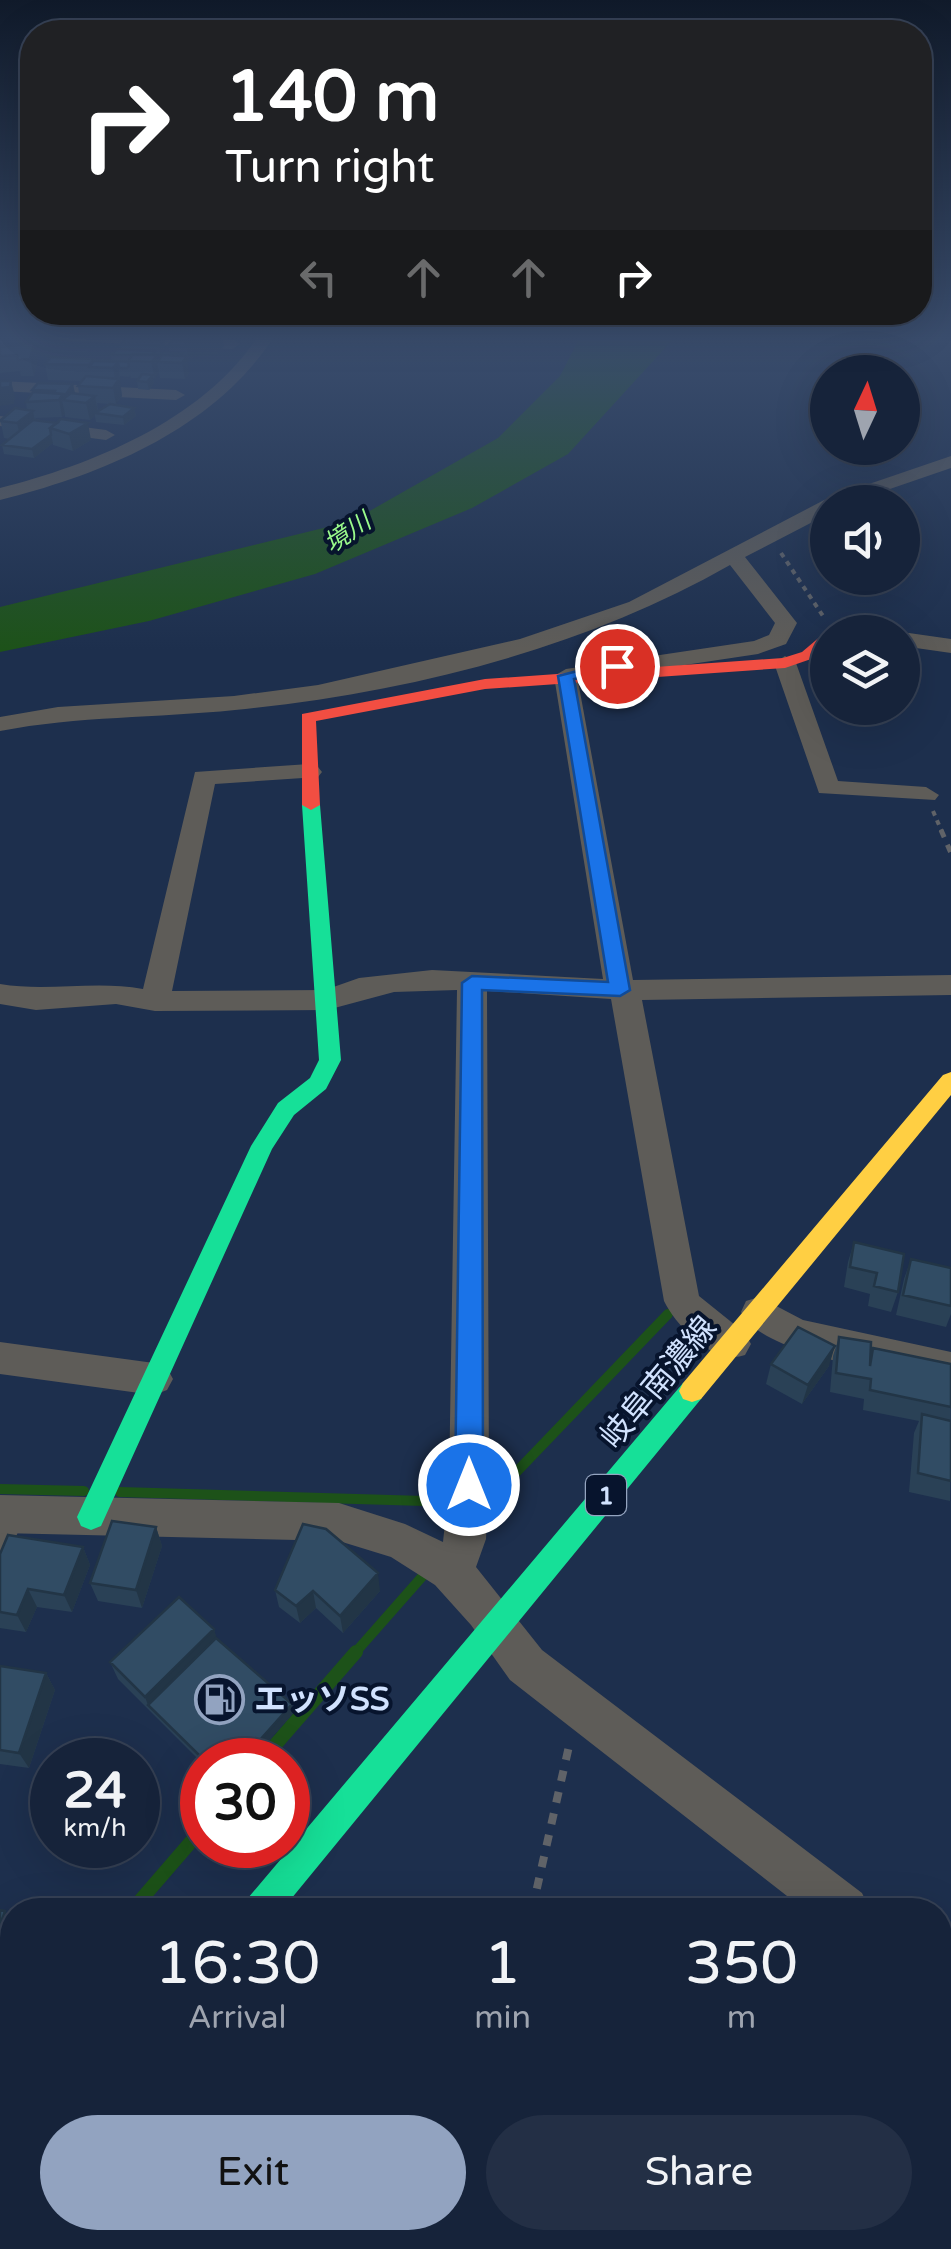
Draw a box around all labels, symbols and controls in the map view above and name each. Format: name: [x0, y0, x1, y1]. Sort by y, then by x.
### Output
text: 140 m: [225, 56, 439, 140]
icon: right: [60, 60, 190, 190]
text: Turn right: [225, 141, 434, 195]
icon: left: [291, 250, 346, 305]
icon: ahead: [396, 250, 451, 305]
icon: ahead: [501, 250, 556, 305]
icon: right: [606, 250, 661, 305]
north arrow: [810, 355, 920, 465]
map controls: [810, 355, 920, 725]
button: sound: [810, 485, 920, 595]
water label: 境川: [318, 505, 379, 559]
button: layers: [810, 615, 920, 725]
pin: [575, 624, 660, 709]
icon: arrive: [590, 639, 645, 694]
street label: 岐阜南濃線: [593, 1309, 725, 1456]
position arrow: [417, 1433, 521, 1537]
road number: 1: [586, 1475, 626, 1515]
fuel station icon: エッソSS: [193, 1673, 245, 1725]
place label: エッソSS: [254, 1681, 389, 1719]
speed limit sign: 30: [180, 1738, 310, 1868]
text: 24: [64, 1761, 126, 1821]
text: km/h: [64, 1813, 126, 1843]
text: 16:30: [154, 1928, 320, 2000]
text: 1: [484, 1928, 521, 2000]
text: 350: [685, 1928, 798, 2000]
text: Arrival: [188, 1999, 287, 2037]
text: min: [474, 1999, 531, 2037]
text: m: [727, 1999, 756, 2037]
button: Exit: [40, 2115, 466, 2230]
button: Share: [486, 2115, 912, 2230]

